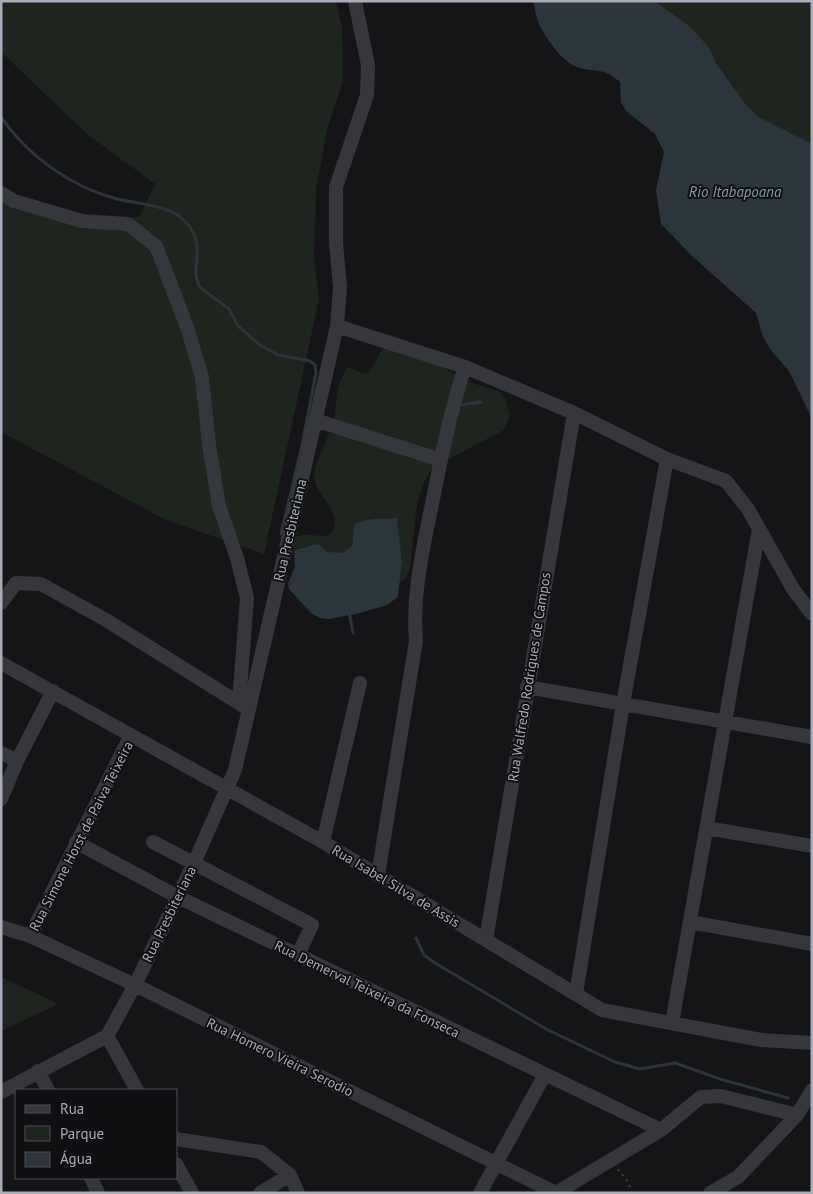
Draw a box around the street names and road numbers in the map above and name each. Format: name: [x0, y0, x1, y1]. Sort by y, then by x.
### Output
street label: Rua Presbiteriana: [269, 477, 311, 583]
street label: Rua Walfredo Rodrigues de Campos: [504, 571, 554, 783]
street label: Rua Simone Horst de Paiva Teixeira: [25, 738, 137, 934]
street label: Rua Isabel Silva de Assis: [329, 841, 463, 931]
street label: Rua Presbiteriana: [138, 863, 200, 965]
street label: Rua Demerval Teixeira da Fonseca: [271, 936, 463, 1042]
street label: Rua Homero Vieira Serodio: [204, 1014, 356, 1100]

